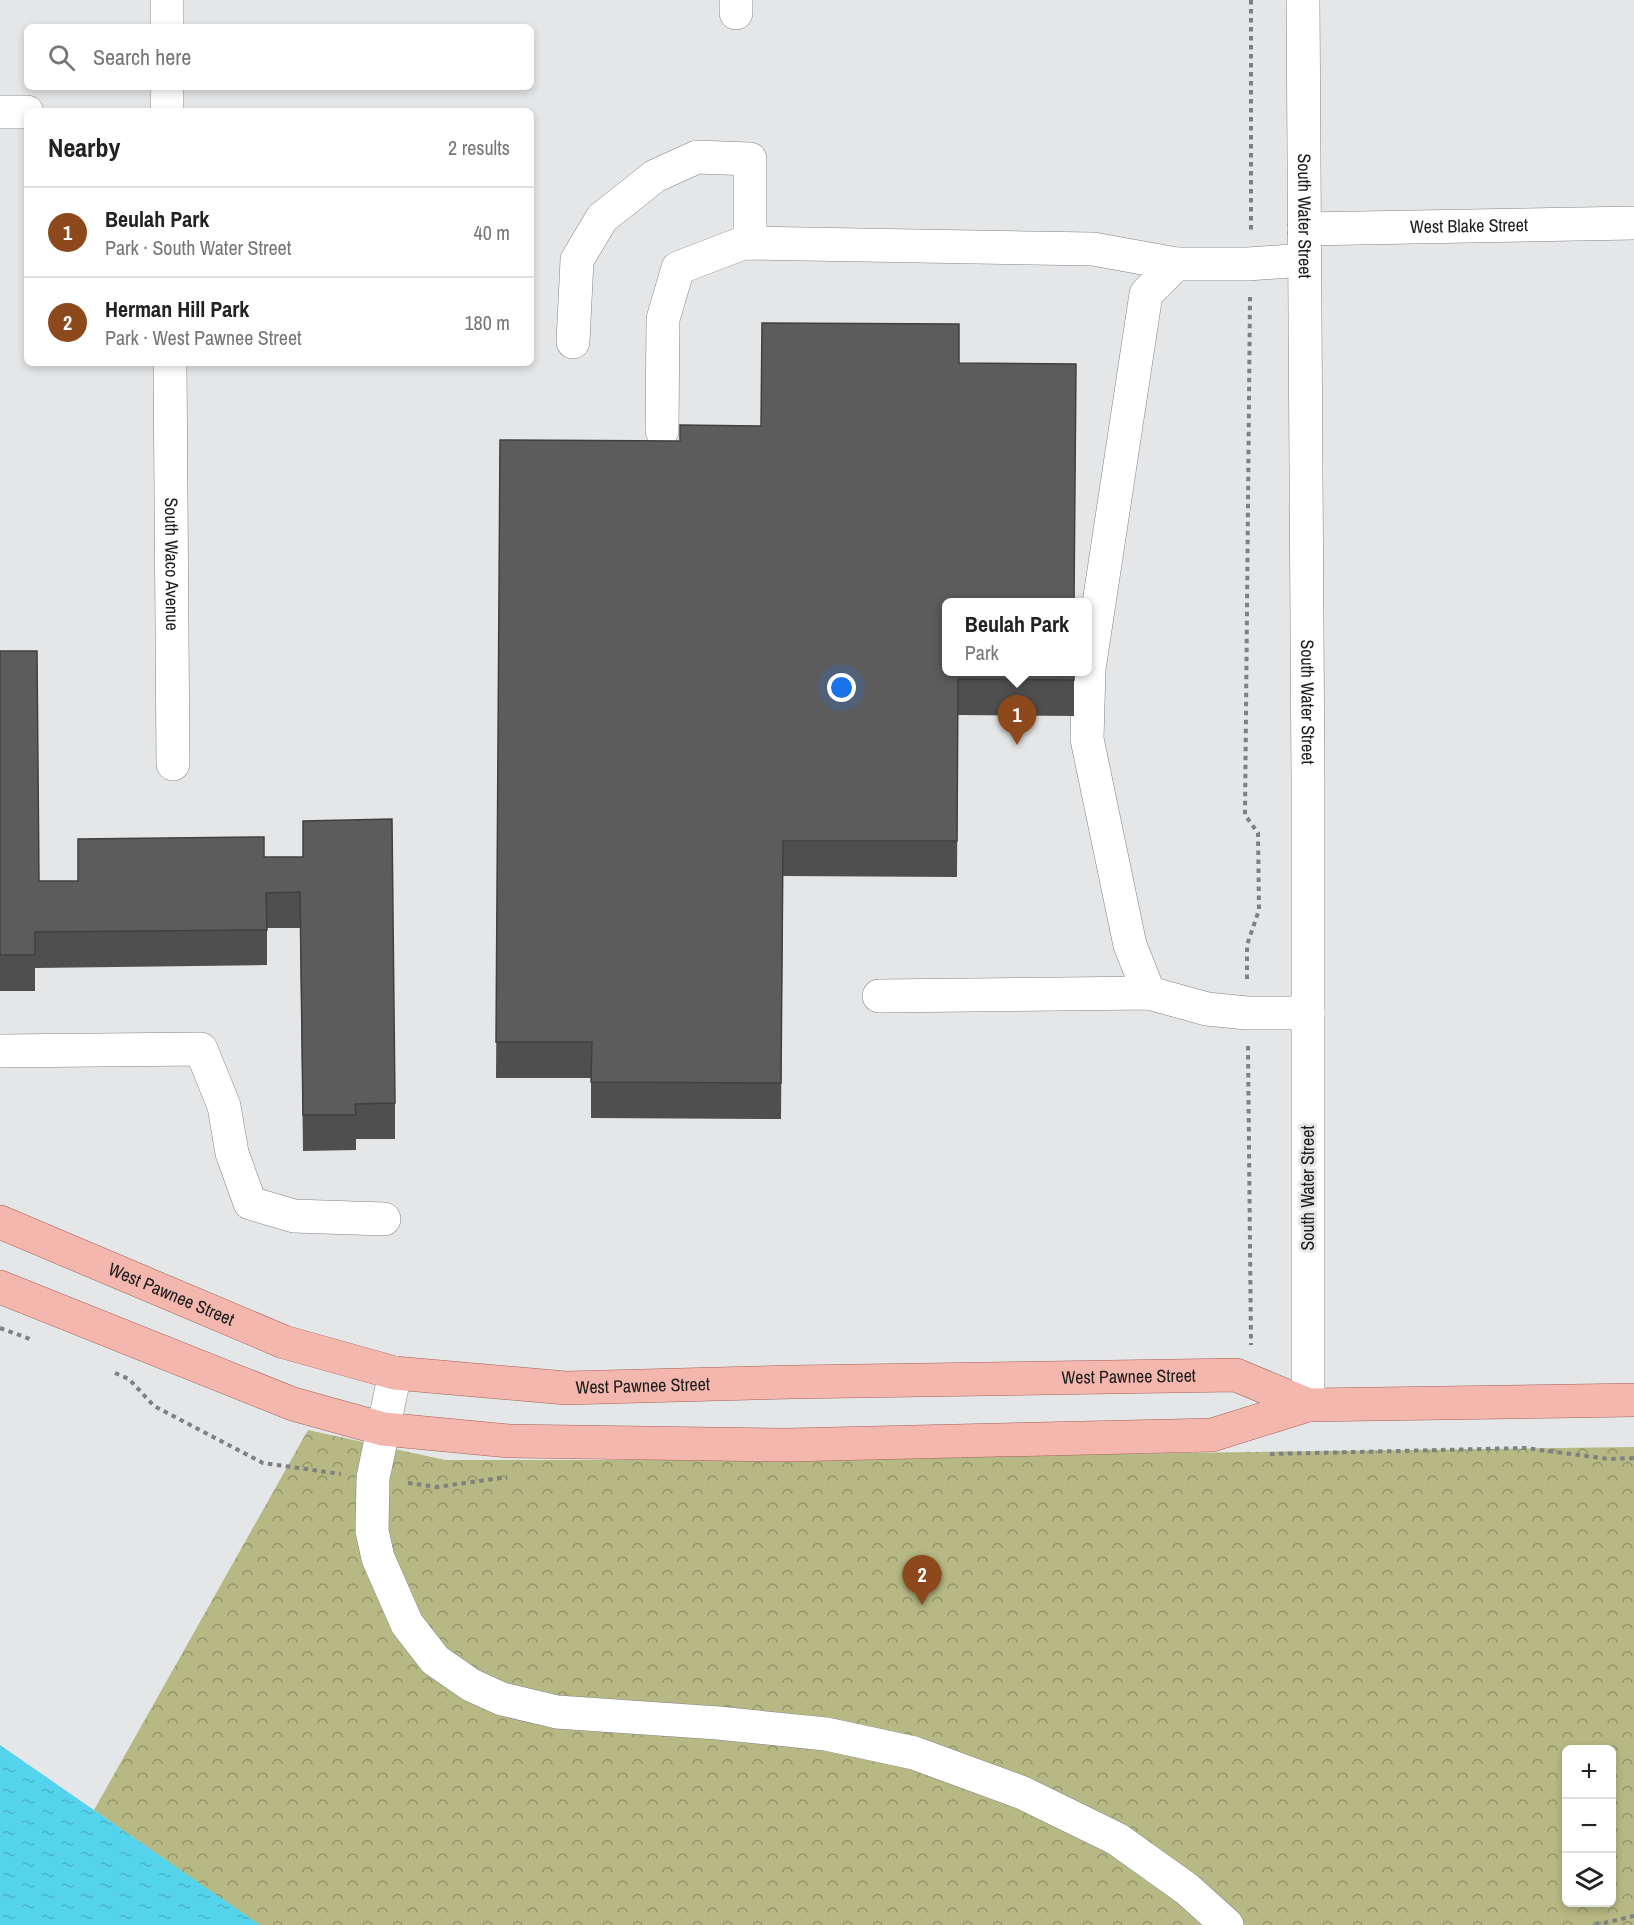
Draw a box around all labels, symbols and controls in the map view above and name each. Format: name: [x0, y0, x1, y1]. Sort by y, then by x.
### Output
search box: [24, 24, 534, 90]
icon: search: [45, 41, 78, 74]
text: Search here: [93, 42, 191, 72]
text: Nearby: [48, 130, 120, 165]
text: 2 results: [448, 134, 510, 161]
street label: South Water Street: [1292, 153, 1318, 279]
text: Beulah Park: [105, 204, 209, 234]
street label: West Blake Street: [1410, 212, 1528, 239]
text: 1: [63, 219, 72, 246]
text: 40 m: [474, 219, 510, 246]
text: Park · South Water Street: [105, 234, 291, 261]
text: Herman Hill Park: [105, 294, 249, 324]
text: 2: [63, 309, 72, 336]
text: 180 m: [464, 309, 510, 336]
text: Park · West Pawnee Street: [105, 324, 302, 351]
street label: South Waco Avenue: [159, 497, 185, 631]
popup: [942, 598, 1092, 676]
text: Beulah Park: [965, 609, 1069, 639]
text: Park: [965, 639, 999, 666]
street label: South Water Street: [1295, 639, 1321, 765]
your location: [827, 673, 856, 702]
pin: 1: [998, 696, 1036, 745]
street label: South Water Street: [1295, 1126, 1320, 1251]
street label: West Pawnee Street: [105, 1256, 238, 1332]
street label: West Pawnee Street: [1061, 1363, 1196, 1390]
street label: West Pawnee Street: [575, 1371, 710, 1400]
pin: 2: [902, 1556, 942, 1605]
map controls: [1562, 1745, 1616, 1907]
button: +: [1562, 1745, 1616, 1799]
button: −: [1562, 1799, 1616, 1853]
button: layers: [1562, 1853, 1616, 1907]

